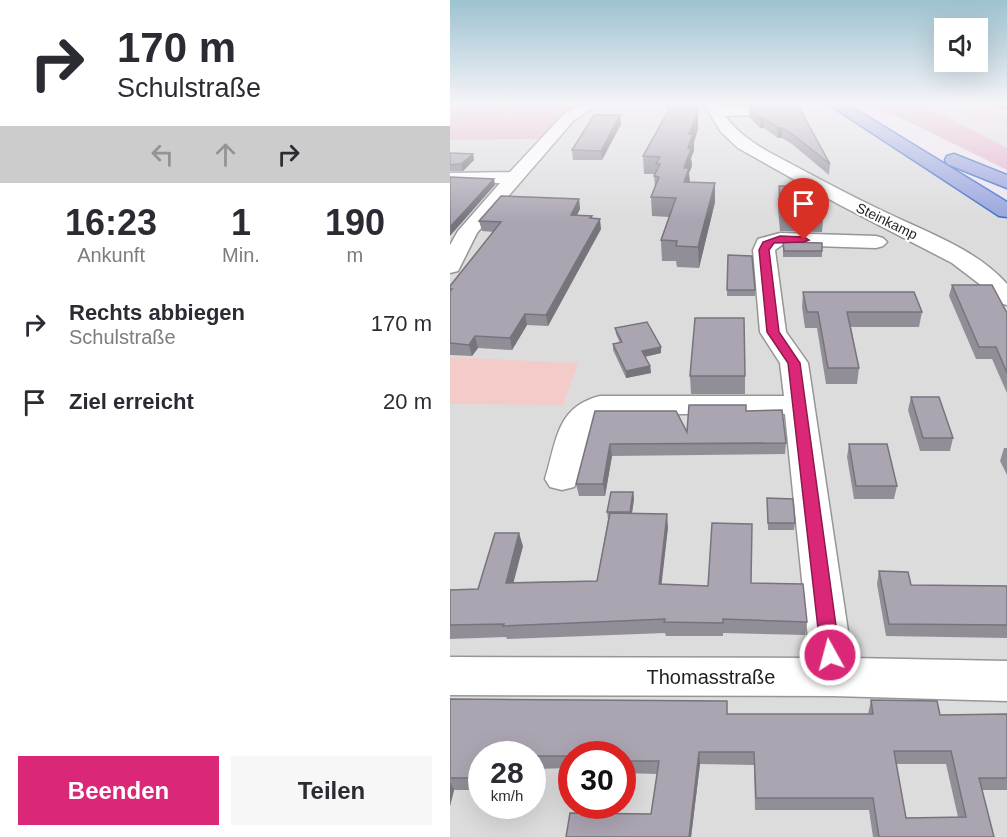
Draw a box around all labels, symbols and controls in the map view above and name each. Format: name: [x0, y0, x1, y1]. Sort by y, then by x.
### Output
map controls: [934, 18, 988, 72]
button: sound: [934, 18, 988, 72]
icon: right: [18, 24, 96, 102]
text: 170 m: [117, 24, 236, 71]
text: Schulstraße: [117, 73, 261, 103]
icon: left: [146, 138, 179, 171]
icon: ahead: [209, 138, 242, 171]
icon: right: [272, 138, 305, 171]
pin: [778, 178, 829, 240]
icon: arrive: [787, 187, 820, 220]
street label: Steinkamp: [854, 199, 920, 243]
text: 16:23: [65, 202, 157, 243]
text: 1: [231, 202, 251, 243]
text: 190: [325, 202, 385, 243]
text: Ankunft: [77, 244, 145, 266]
text: Min.: [222, 244, 260, 266]
text: m: [347, 244, 363, 266]
text: Rechts abbiegen: [69, 300, 245, 325]
icon: right: [18, 308, 51, 341]
text: 170 m: [371, 311, 432, 336]
text: Schulstraße: [69, 326, 176, 348]
icon: arrive: [18, 386, 51, 419]
text: Ziel erreicht: [69, 389, 194, 414]
text: 20 m: [383, 389, 432, 414]
position arrow: [798, 623, 862, 687]
street label: Thomasstraße: [647, 666, 775, 688]
speed limit sign: 30: [558, 741, 636, 819]
button: Beenden: [18, 756, 219, 825]
button: Teilen: [231, 756, 432, 825]
text: 28: [490, 756, 524, 789]
text: km/h: [491, 787, 523, 804]

